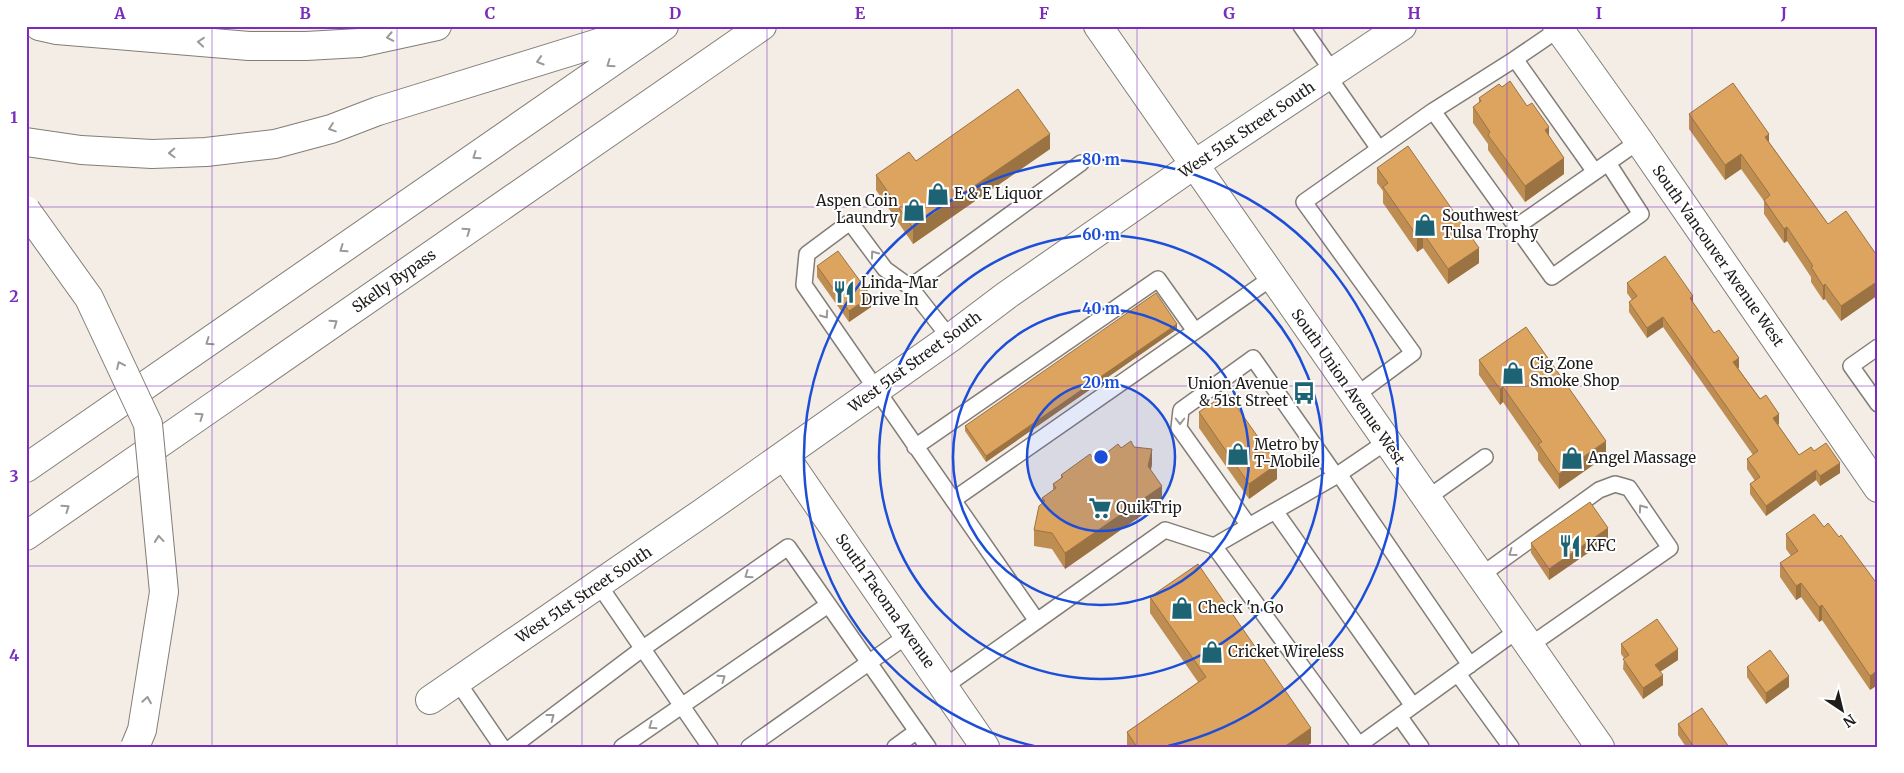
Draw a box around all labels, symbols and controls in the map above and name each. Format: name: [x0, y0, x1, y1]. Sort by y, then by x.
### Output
text: A: [113, 3, 126, 23]
text: B: [299, 3, 311, 23]
text: C: [485, 3, 495, 23]
text: D: [669, 3, 681, 23]
text: E: [855, 3, 866, 23]
text: F: [1039, 3, 1049, 23]
text: G: [1223, 3, 1235, 23]
text: H: [1407, 3, 1421, 23]
text: I: [1596, 3, 1602, 23]
text: J: [1780, 3, 1787, 23]
one-way arrow: [385, 31, 394, 41]
one-way arrow: [197, 36, 205, 47]
one-way arrow: [536, 56, 544, 66]
one-way arrow: [606, 58, 616, 67]
street label: West 51st Street South: [1174, 77, 1318, 183]
text: 1: [10, 107, 18, 127]
one-way arrow: [328, 122, 337, 132]
one-way arrow: [168, 148, 176, 159]
one-way arrow: [472, 150, 482, 159]
text: 80 m: [1082, 150, 1120, 169]
street label: South Vancouver Avenue West: [1648, 161, 1789, 350]
shop icon: E & E Liquor: [925, 181, 951, 207]
place label: E & E Liquor: [954, 184, 1043, 203]
place label: Aspen Coin Laundry: [815, 191, 898, 227]
shop icon: Aspen Coin Laundry: [901, 197, 927, 223]
place label: Southwest Tulsa Trophy: [1442, 206, 1539, 242]
shop icon: Southwest Tulsa Trophy: [1412, 212, 1438, 238]
text: 60 m: [1082, 225, 1120, 244]
one-way arrow: [461, 228, 471, 237]
one-way arrow: [339, 243, 348, 252]
street label: Skelly Bypass: [348, 245, 439, 317]
one-way arrow: [871, 250, 880, 260]
place label: Linda-Mar Drive In: [861, 273, 939, 309]
restaurant icon: Linda-Mar Drive In: [831, 279, 857, 305]
text: 2: [9, 286, 19, 306]
text: 40 m: [1082, 299, 1120, 318]
street label: South Union Avenue West: [1287, 305, 1410, 468]
street label: West 51st Street South: [844, 307, 985, 417]
one-way arrow: [819, 309, 828, 319]
one-way arrow: [328, 320, 337, 329]
one-way arrow: [205, 335, 214, 345]
place label: Cig Zone Smoke Shop: [1530, 354, 1619, 390]
shop icon: Cig Zone Smoke Shop: [1500, 360, 1526, 386]
one-way arrow: [116, 361, 127, 370]
text: 20 m: [1082, 373, 1120, 392]
place label: Union Avenue & 51st Street: [1188, 374, 1288, 410]
bus stop icon: Union Avenue & 51st Street: [1291, 380, 1317, 406]
one-way arrow: [194, 413, 204, 422]
one-way arrow: [1175, 418, 1185, 426]
place label: Metro by T-Mobile: [1254, 435, 1320, 471]
shop icon: Metro by T-Mobile: [1225, 441, 1251, 467]
shop icon: Angel Massage: [1559, 445, 1585, 471]
centre of rings: [1092, 448, 1110, 466]
place label: Angel Massage: [1587, 448, 1696, 467]
text: 3: [9, 466, 19, 486]
supermarket icon: QuikTrip: [1087, 495, 1113, 521]
place label: QuikTrip: [1116, 498, 1182, 517]
one-way arrow: [1639, 504, 1648, 514]
one-way arrow: [61, 505, 70, 514]
street label: South Tacoma Avenue: [832, 530, 939, 672]
restaurant icon: KFC: [1557, 533, 1583, 559]
one-way arrow: [153, 534, 164, 542]
place label: KFC: [1586, 536, 1616, 555]
street label: West 51st Street South: [511, 542, 655, 648]
one-way arrow: [1508, 547, 1518, 556]
one-way arrow: [744, 569, 754, 578]
shop icon: Check 'n Go: [1169, 595, 1195, 621]
place label: Check 'n Go: [1198, 598, 1284, 617]
shop icon: Cricket Wireless: [1199, 639, 1225, 665]
place label: Cricket Wireless: [1228, 642, 1344, 661]
text: 4: [9, 645, 19, 665]
one-way arrow: [716, 675, 726, 684]
north arrow: [1816, 686, 1866, 736]
one-way arrow: [141, 695, 151, 704]
text: N: [1840, 710, 1859, 731]
one-way arrow: [545, 715, 554, 723]
one-way arrow: [648, 720, 658, 729]

